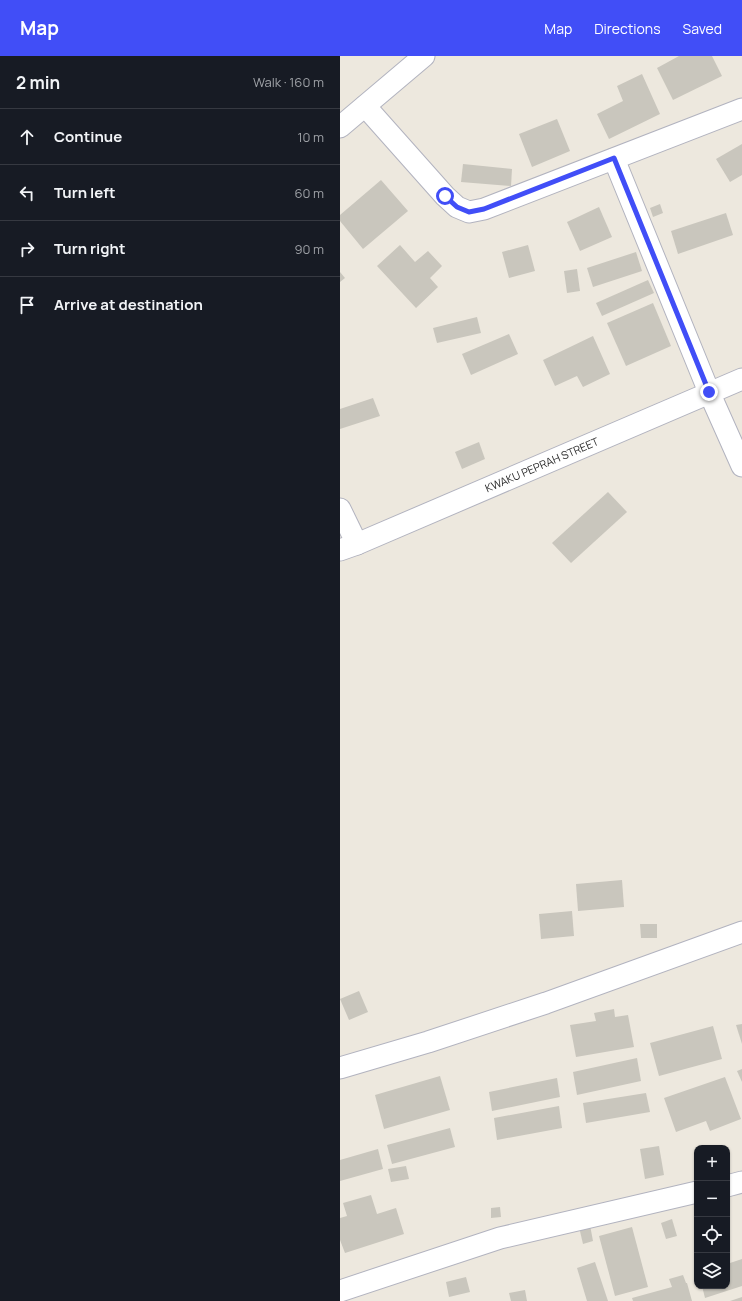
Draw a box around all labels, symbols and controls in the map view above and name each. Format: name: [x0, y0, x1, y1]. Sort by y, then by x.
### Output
text: Map: [20, 15, 59, 41]
text: Map: [544, 19, 572, 38]
text: Directions: [594, 19, 661, 38]
text: Saved: [683, 19, 722, 38]
text: 2 min: [16, 71, 60, 94]
text: Walk · 160 m: [253, 73, 324, 91]
icon: ahead: [16, 126, 38, 148]
text: Continue: [54, 126, 122, 147]
text: 10 m: [297, 128, 324, 146]
icon: left: [16, 182, 38, 204]
text: Turn left: [54, 182, 116, 203]
text: 60 m: [294, 184, 324, 202]
route start: [436, 187, 454, 205]
icon: right: [16, 238, 38, 260]
text: Turn right: [54, 238, 125, 259]
text: 90 m: [294, 240, 324, 258]
icon: arrive: [16, 294, 38, 316]
text: Arrive at destination: [54, 294, 203, 315]
route end: [700, 383, 718, 401]
street label: KWAKU PEPRAH STREET: [482, 433, 601, 495]
map controls: [694, 1145, 730, 1289]
button: +: [694, 1145, 730, 1181]
button: −: [694, 1181, 730, 1217]
button: locate: [694, 1217, 730, 1253]
button: layers: [694, 1253, 730, 1289]

